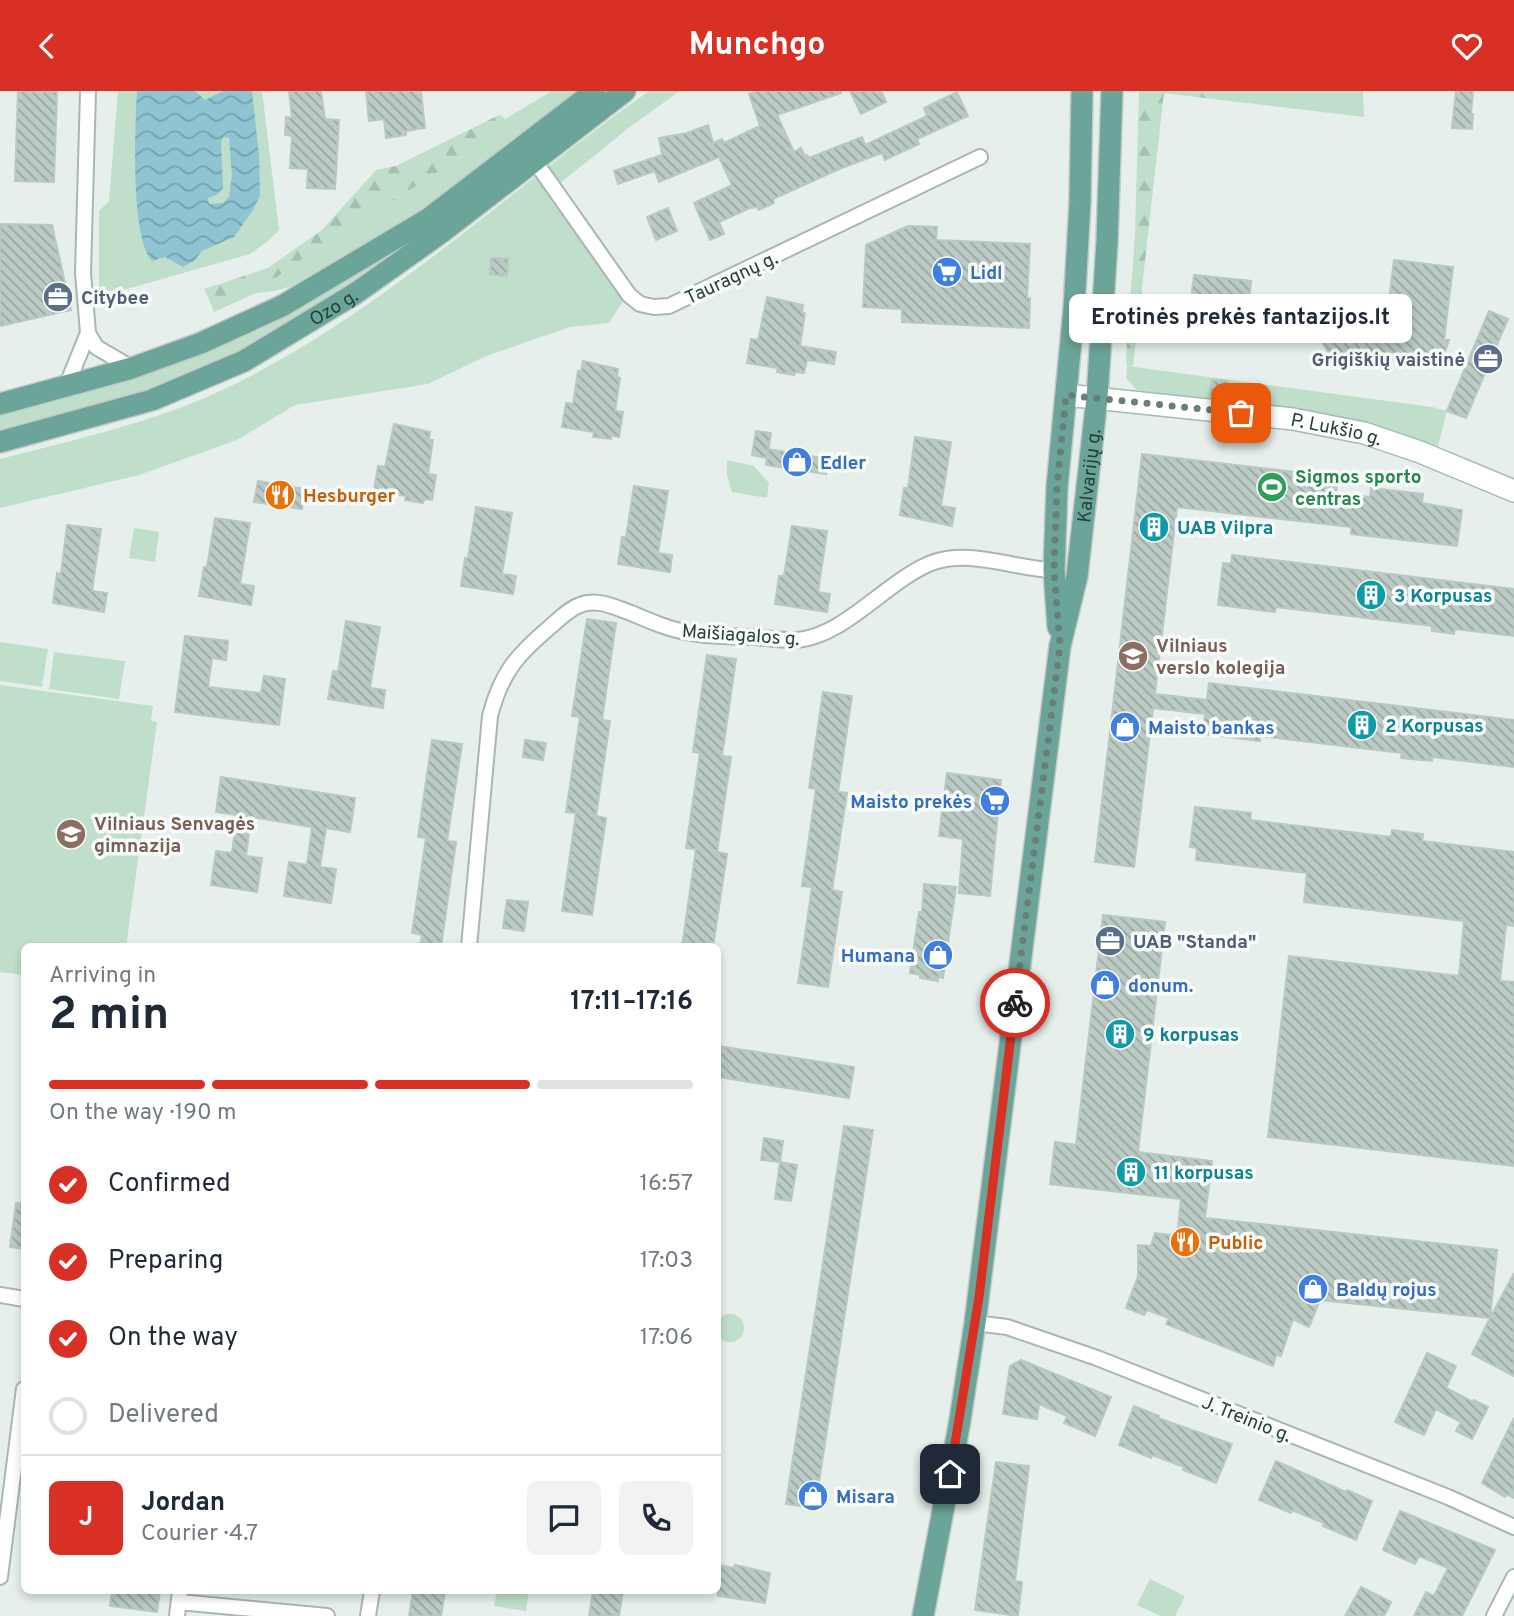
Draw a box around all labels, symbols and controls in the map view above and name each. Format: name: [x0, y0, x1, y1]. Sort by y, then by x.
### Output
text: Munchgo: [689, 26, 825, 66]
icon: back: [28, 27, 66, 65]
icon: heart: [1448, 27, 1486, 65]
street label: Tauragnų g.: [682, 247, 782, 311]
supermarket icon: Lidl: [930, 255, 964, 289]
place label: Lidl: [970, 262, 1003, 286]
office icon: Citybee: [41, 280, 75, 314]
street label: Ozo g.: [305, 285, 363, 333]
place label: Citybee: [81, 287, 149, 311]
callout: Erotinės prekės fantazijos.lt: [1070, 294, 1412, 343]
text: Erotinės prekės fantazijos.lt: [1091, 304, 1390, 333]
office icon: Grigiškių vaistinė: [1471, 342, 1505, 376]
place label: Grigiškių vaistinė: [1311, 349, 1465, 373]
pin: [1211, 383, 1271, 443]
icon: bag: [1222, 394, 1260, 432]
street label: P. Lukšio g.: [1289, 409, 1385, 452]
street label: Kalvarijų g.: [1073, 428, 1107, 524]
shop icon: Edler: [780, 445, 814, 479]
place label: Edler: [820, 452, 866, 476]
place label: Sigmos sporto centras: [1295, 466, 1422, 512]
sports icon: Sigmos sporto centras: [1255, 470, 1289, 504]
restaurant icon: Hesburger: [263, 478, 297, 512]
place label: Hesburger: [303, 485, 396, 509]
building icon: UAB Vilpra: [1137, 510, 1171, 544]
place label: UAB Vilpra: [1177, 517, 1273, 541]
building icon: 3 Korpusas: [1354, 578, 1388, 612]
place label: 3 Korpusas: [1394, 585, 1492, 609]
street label: Maišiagalos g.: [681, 620, 801, 652]
place label: Vilniaus verslo kolegija: [1156, 635, 1285, 681]
school or university icon: Vilniaus verslo kolegija: [1116, 639, 1150, 673]
building icon: 2 Korpusas: [1345, 708, 1379, 742]
shop icon: Maisto bankas: [1108, 710, 1142, 744]
place label: 2 Korpusas: [1385, 715, 1484, 739]
place label: Maisto bankas: [1148, 717, 1275, 741]
supermarket icon: Maisto prekės: [978, 784, 1012, 818]
place label: Maisto prekės: [850, 791, 972, 815]
place label: Vilniaus Senvagės gimnazija: [94, 813, 255, 859]
school or university icon: Vilniaus Senvagės gimnazija: [54, 817, 88, 851]
office icon: UAB "Standa": [1093, 924, 1127, 958]
place label: UAB "Standa": [1133, 931, 1256, 955]
shop icon: Humana: [921, 938, 955, 972]
place label: Humana: [841, 945, 915, 969]
text: Arriving in: [49, 962, 156, 991]
courier: [980, 968, 1050, 1038]
shop icon: donum.: [1088, 968, 1122, 1002]
place label: donum.: [1128, 975, 1193, 999]
icon: bike: [996, 984, 1034, 1022]
text: 17:11–17:16: [570, 986, 693, 1019]
text: 2 min: [49, 987, 169, 1046]
building icon: 9 korpusas: [1103, 1017, 1137, 1051]
place label: 9 korpusas: [1143, 1024, 1239, 1048]
text: On the way · 190 m: [49, 1099, 237, 1128]
building icon: 11 korpusas: [1114, 1155, 1148, 1189]
place label: 11 korpusas: [1154, 1162, 1254, 1186]
icon: check: [49, 1166, 87, 1204]
text: Confirmed: [108, 1168, 231, 1201]
text: 16:57: [639, 1170, 693, 1199]
restaurant icon: Public: [1168, 1225, 1202, 1259]
place label: Public: [1208, 1232, 1264, 1256]
icon: check: [49, 1243, 87, 1281]
text: Preparing: [108, 1245, 223, 1278]
text: 17:03: [640, 1247, 693, 1276]
shop icon: Baldų rojus: [1296, 1272, 1330, 1306]
place label: Baldų rojus: [1336, 1279, 1437, 1303]
icon: check: [49, 1320, 87, 1358]
text: On the way: [108, 1322, 238, 1355]
text: 17:06: [640, 1324, 693, 1353]
street label: J. Treinio g.: [1198, 1391, 1295, 1449]
text: Delivered: [108, 1399, 219, 1432]
pin: [920, 1444, 980, 1504]
icon: home: [931, 1455, 969, 1493]
shop icon: Misara: [796, 1479, 830, 1513]
button: chat: [527, 1481, 601, 1555]
button: phone: [619, 1481, 693, 1555]
place label: Misara: [836, 1486, 895, 1510]
text: Jordan: [141, 1487, 225, 1520]
text: J: [79, 1502, 93, 1535]
text: Courier · 4.7: [141, 1520, 258, 1549]

